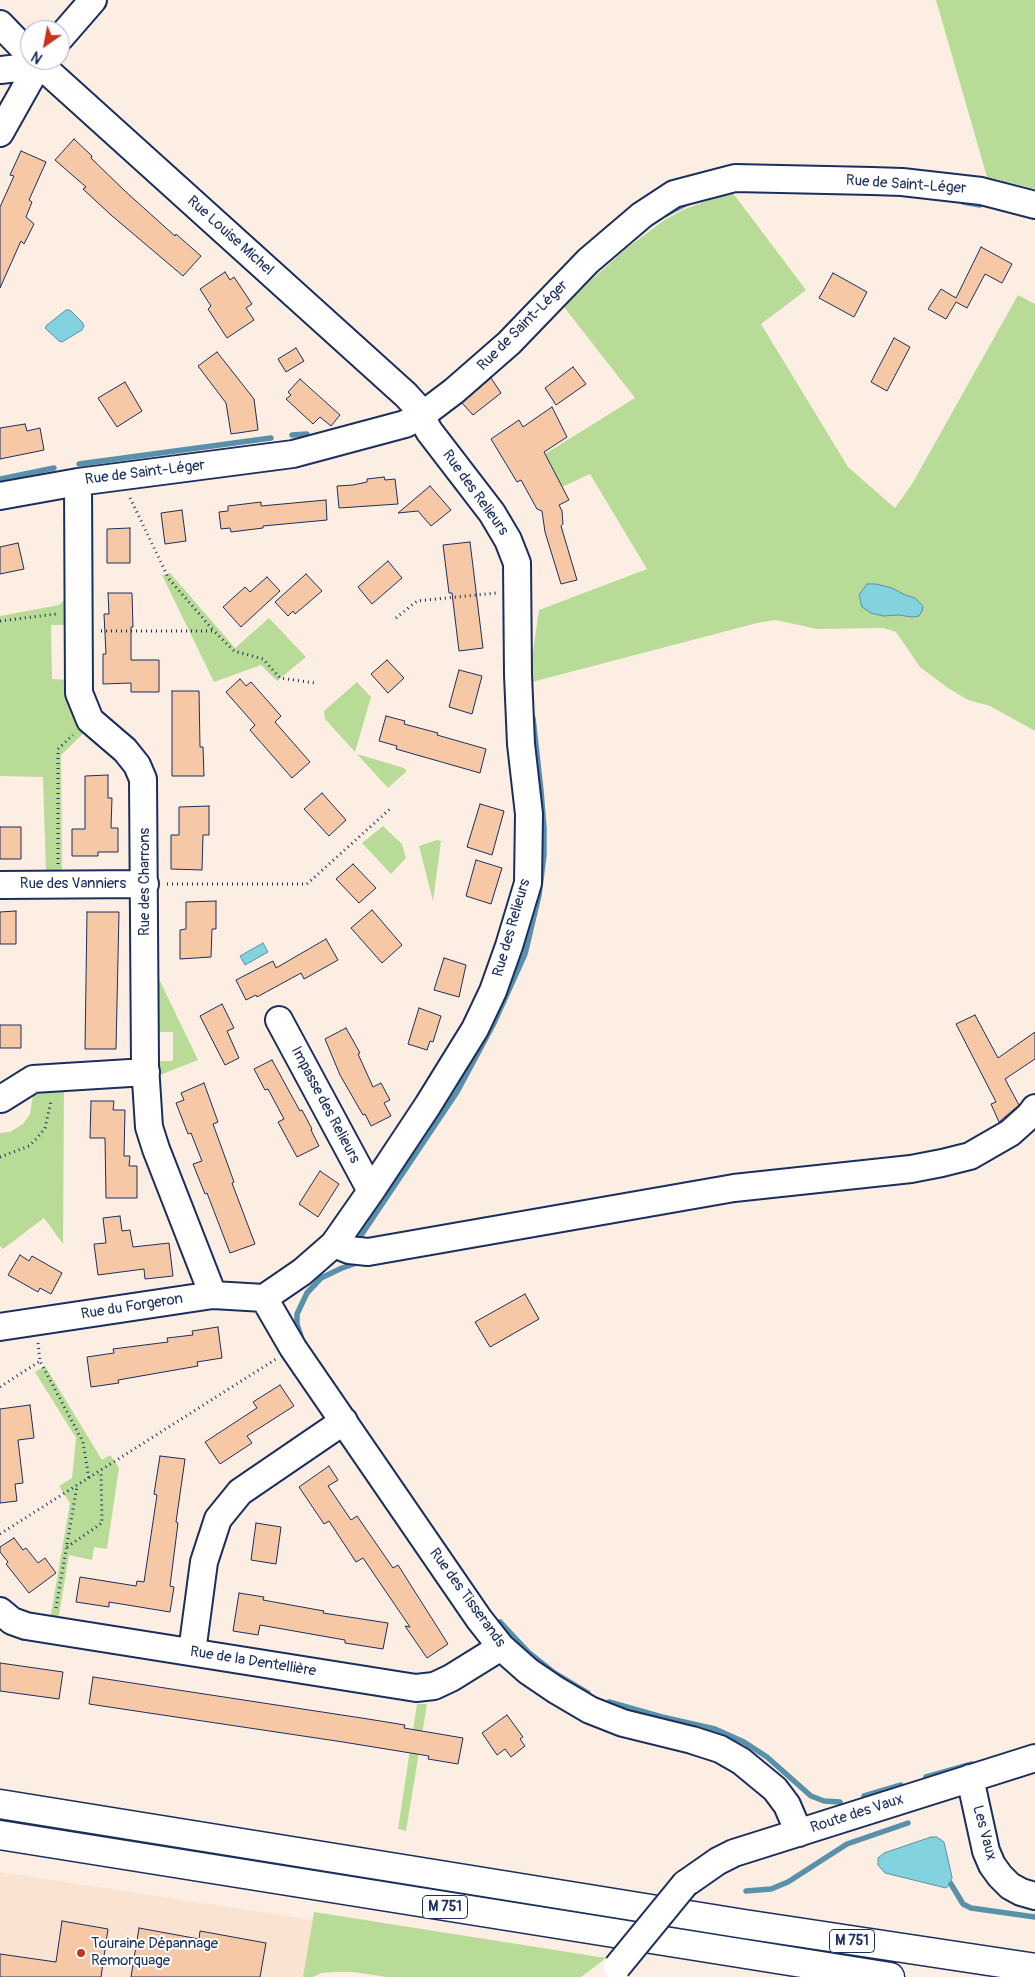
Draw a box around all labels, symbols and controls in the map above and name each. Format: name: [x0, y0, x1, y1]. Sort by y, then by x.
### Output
north arrow: [20, 20, 70, 70]
text: N: [29, 47, 46, 67]
street label: Rue de Saint-Léger: [845, 172, 967, 198]
street label: Rue Louise Michel: [183, 192, 277, 280]
street label: Rue de Saint-Léger: [474, 277, 572, 375]
street label: Rue des Relieurs: [438, 447, 512, 539]
street label: Rue de Saint-Léger: [84, 457, 206, 489]
street label: Rue des Charrons: [136, 828, 154, 936]
street label: Rue des Vanniers: [20, 875, 126, 893]
street label: Rue des Relieurs: [489, 877, 535, 979]
street label: Impasse des Relieurs: [287, 1043, 363, 1167]
street label: Rue du Forgeron: [80, 1290, 184, 1324]
street label: Rue des Tisserands: [425, 1545, 509, 1651]
street label: Rue de la Dentellière: [189, 1643, 317, 1681]
street label: Route des Vaux: [808, 1791, 906, 1837]
street label: Les Vaux: [968, 1803, 1000, 1863]
road number: M 751: [422, 1895, 468, 1918]
road number: M 751: [830, 1930, 874, 1952]
place label: Touraine Dépannage Remorquage: [91, 1935, 218, 1970]
marker: Touraine Dépannage Remorquage: [75, 1947, 87, 1959]

